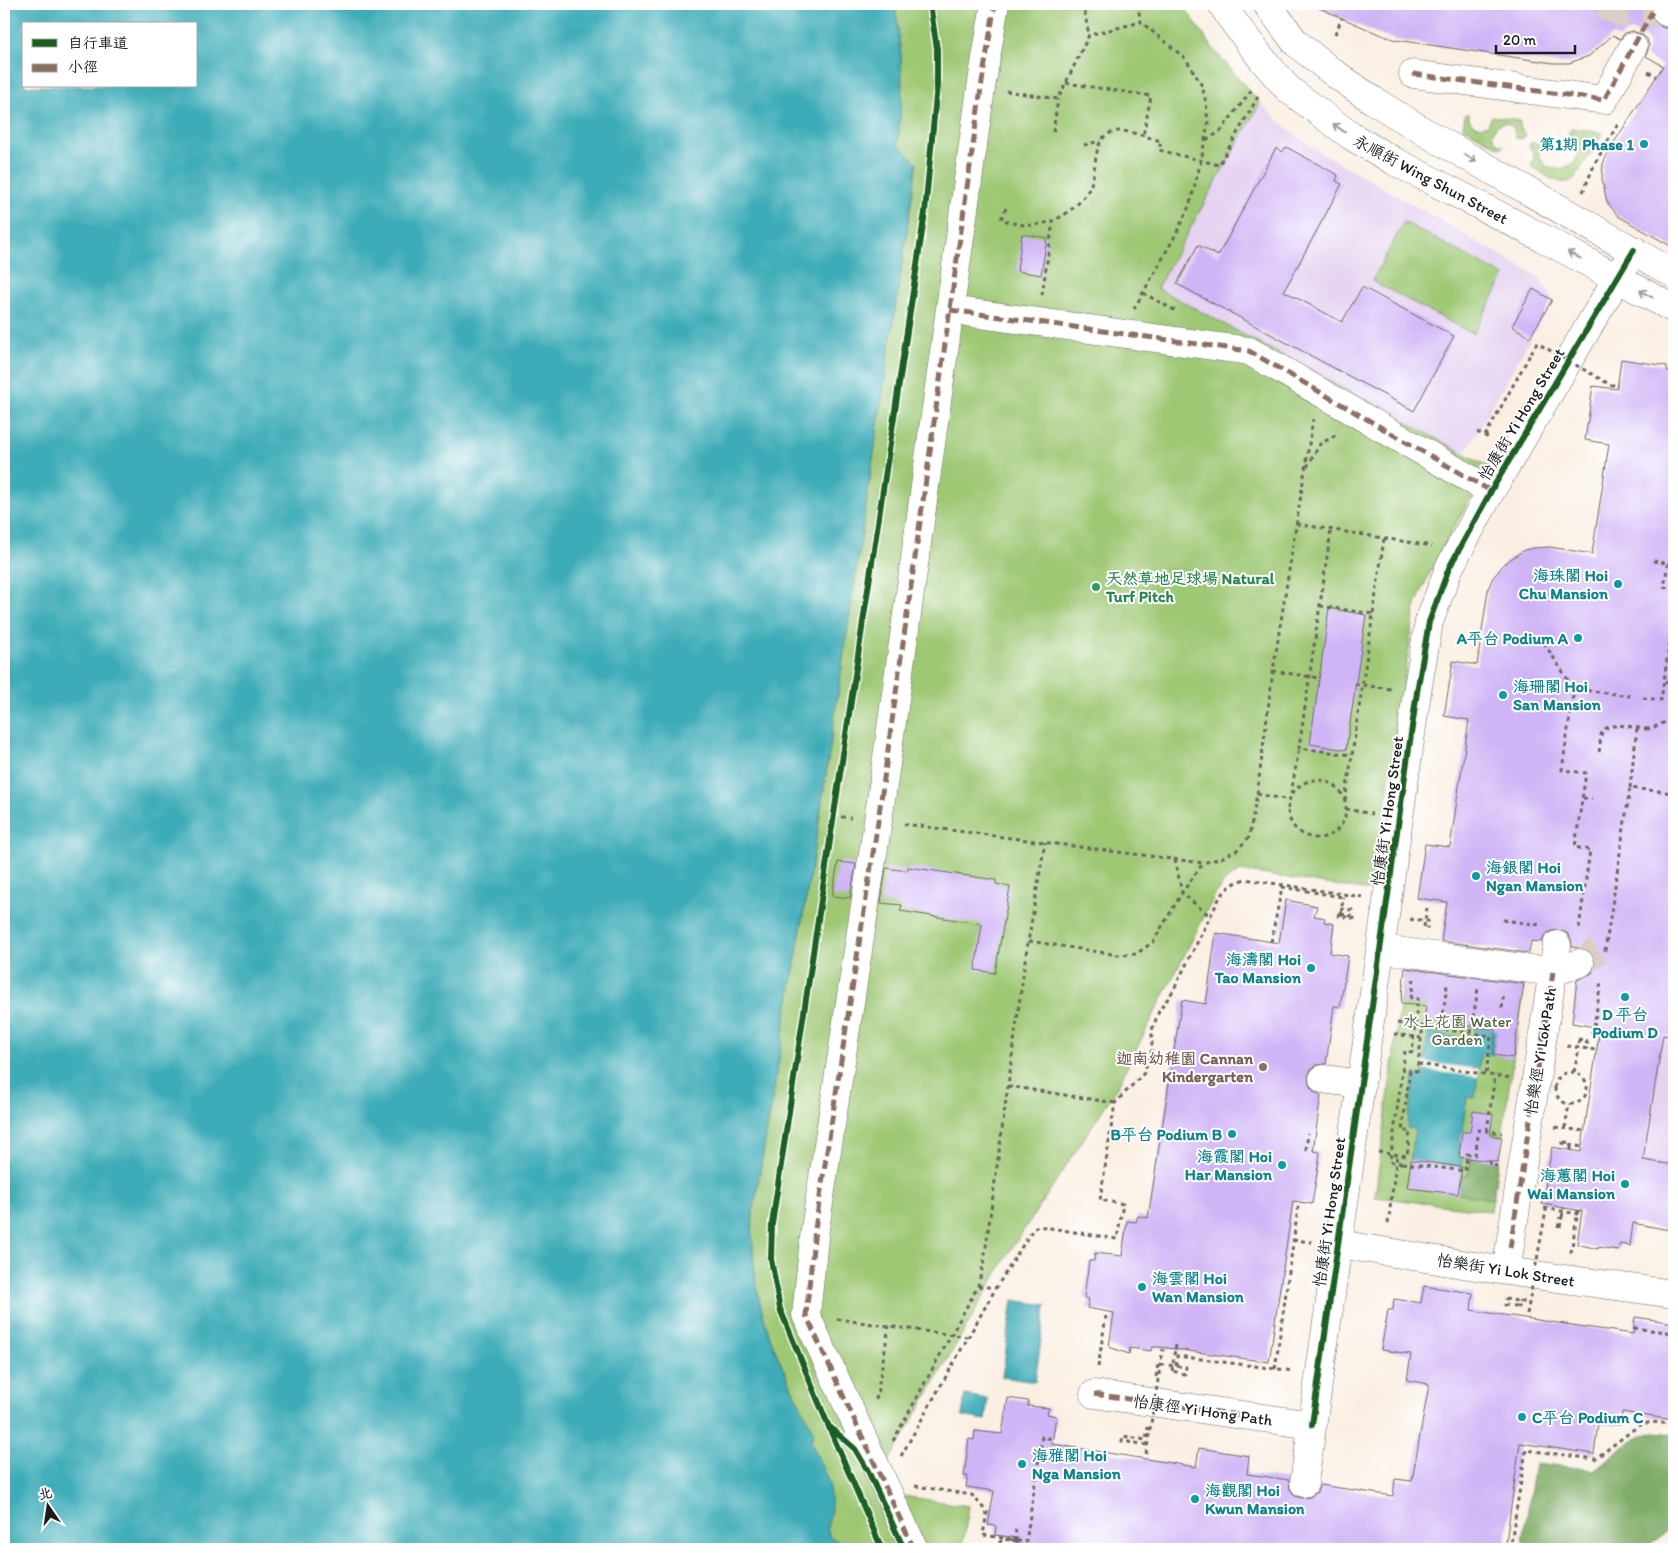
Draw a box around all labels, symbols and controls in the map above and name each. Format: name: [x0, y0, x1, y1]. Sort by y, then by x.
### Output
legend: [22, 22, 198, 88]
scale bar: [1496, 22, 1574, 54]
text: 20 m: [1503, 31, 1537, 49]
text: 自行車道: [68, 34, 128, 52]
text: 小徑: [68, 58, 98, 76]
one-way arrow: [1332, 123, 1346, 133]
street label: 永順街 Wing Shun Street: [1350, 131, 1511, 228]
place label: 第1期 Phase 1: [1539, 135, 1635, 154]
marker: 第1期 Phase 1: [1638, 138, 1650, 150]
one-way arrow: [1462, 154, 1477, 164]
one-way arrow: [1567, 250, 1582, 259]
one-way arrow: [1639, 288, 1653, 298]
street label: 怡康街 Yi Hong Street: [1474, 345, 1568, 484]
place label: 海珠閣 Hoi Chu Mansion: [1519, 566, 1609, 603]
place label: 天然草地足球場 Natural Turf Pitch: [1105, 569, 1275, 606]
marker: 海珠閣 Hoi Chu Mansion: [1612, 578, 1624, 590]
marker: 天然草地足球場 Natural Turf Pitch: [1090, 581, 1102, 593]
place label: A平台 Podium A: [1456, 629, 1569, 648]
marker: A平台 Podium A: [1572, 632, 1584, 644]
place label: 海珊閣 Hoi San Mansion: [1513, 677, 1602, 714]
marker: 海珊閣 Hoi San Mansion: [1497, 689, 1509, 701]
street label: 怡康街 Yi Hong Street: [1368, 735, 1407, 887]
place label: 海銀閣 Hoi Ngan Mansion: [1486, 858, 1584, 896]
marker: 海銀閣 Hoi Ngan Mansion: [1470, 870, 1482, 882]
place label: 海濤閣 Hoi Tao Mansion: [1214, 950, 1302, 987]
marker: 海濤閣 Hoi Tao Mansion: [1305, 962, 1317, 974]
street label: 怡樂徑 Yi Lok Path: [1521, 986, 1560, 1116]
marker: D 平台 Podium D: [1619, 991, 1631, 1003]
place label: D 平台 Podium D: [1592, 1005, 1658, 1042]
park label: 水上花園 Water Garden: [1403, 1012, 1511, 1049]
place label: 迦南幼稚園 Cannan Kindergarten: [1116, 1049, 1254, 1087]
marker: 迦南幼稚園 Cannan Kindergarten: [1257, 1061, 1269, 1073]
place label: B平台 Podium B: [1111, 1125, 1223, 1144]
marker: B平台 Podium B: [1226, 1128, 1238, 1140]
street label: 怡康街 Yi Hong Street: [1310, 1136, 1349, 1288]
place label: 海霞閣 Hoi Har Mansion: [1185, 1147, 1273, 1184]
marker: 海霞閣 Hoi Har Mansion: [1276, 1159, 1288, 1171]
place label: 海蕙閣 Hoi Wai Mansion: [1527, 1166, 1616, 1203]
marker: 海蕙閣 Hoi Wai Mansion: [1619, 1178, 1631, 1190]
street label: 怡樂街 Yi Lok Street: [1436, 1250, 1576, 1291]
place label: 海雲閣 Hoi Wan Mansion: [1152, 1269, 1245, 1306]
marker: 海雲閣 Hoi Wan Mansion: [1136, 1281, 1148, 1293]
street label: 怡康徑 Yi Hong Path: [1132, 1391, 1274, 1430]
place label: C平台 Podium C: [1532, 1408, 1644, 1427]
marker: C平台 Podium C: [1516, 1411, 1528, 1423]
place label: 海雅閣 Hoi Nga Mansion: [1032, 1446, 1122, 1484]
marker: 海雅閣 Hoi Nga Mansion: [1016, 1458, 1028, 1470]
north arrow: [22, 1480, 72, 1530]
place label: 海觀閣 Hoi Kwun Mansion: [1205, 1481, 1305, 1518]
text: 北: [36, 1484, 54, 1504]
marker: 海觀閣 Hoi Kwun Mansion: [1189, 1493, 1201, 1505]

